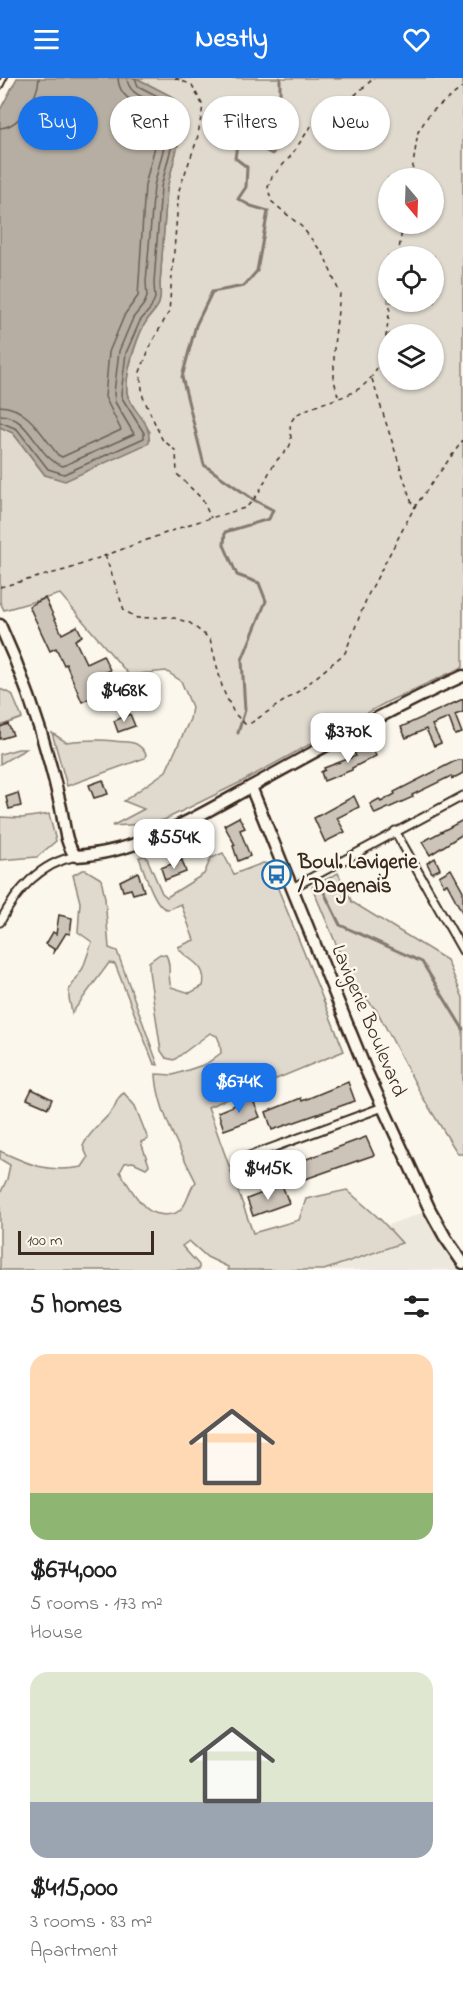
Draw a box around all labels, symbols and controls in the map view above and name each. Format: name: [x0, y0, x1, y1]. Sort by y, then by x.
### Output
text: Nestly: [195, 20, 268, 59]
icon: menu: [30, 23, 63, 56]
icon: heart: [400, 23, 433, 56]
chip: Buy: [18, 96, 98, 150]
chip: Rent: [110, 96, 190, 150]
chip: Filters: [202, 96, 299, 150]
chip: New: [311, 96, 390, 150]
north arrow: [378, 168, 444, 234]
map controls: [378, 168, 444, 390]
button: locate: [378, 246, 444, 312]
button: layers: [378, 324, 444, 390]
pin: $468K: [82, 672, 166, 723]
text: $468K: [101, 677, 147, 706]
pin: $370K: [306, 713, 390, 764]
text: $370K: [325, 718, 371, 747]
pin: $554K: [132, 819, 216, 870]
text: $554K: [148, 824, 200, 853]
place label: Boul. Lavigerie / Dagenais: [297, 848, 418, 904]
bus stop icon: Boul. Lavigerie / Dagenais: [261, 859, 293, 891]
street label: Lavigerie Boulevard: [321, 940, 414, 1103]
pin: $674K: [197, 1063, 281, 1114]
text: $674K: [215, 1068, 263, 1097]
pin: $415K: [226, 1150, 310, 1201]
text: $415K: [244, 1155, 292, 1184]
scale bar: [18, 1228, 154, 1256]
text: 100 m: [27, 1229, 62, 1253]
text: 5 homes: [30, 1287, 122, 1325]
icon: filters: [400, 1290, 433, 1323]
icon: home: [178, 1393, 286, 1501]
text: $674,000: [30, 1552, 117, 1590]
text: 5 rooms · 173 m²: [30, 1590, 163, 1619]
text: House: [30, 1619, 83, 1648]
icon: home: [178, 1711, 286, 1819]
text: $415,000: [30, 1870, 118, 1908]
text: 3 rooms · 83 m²: [30, 1908, 152, 1937]
text: Apartment: [30, 1937, 118, 1966]

